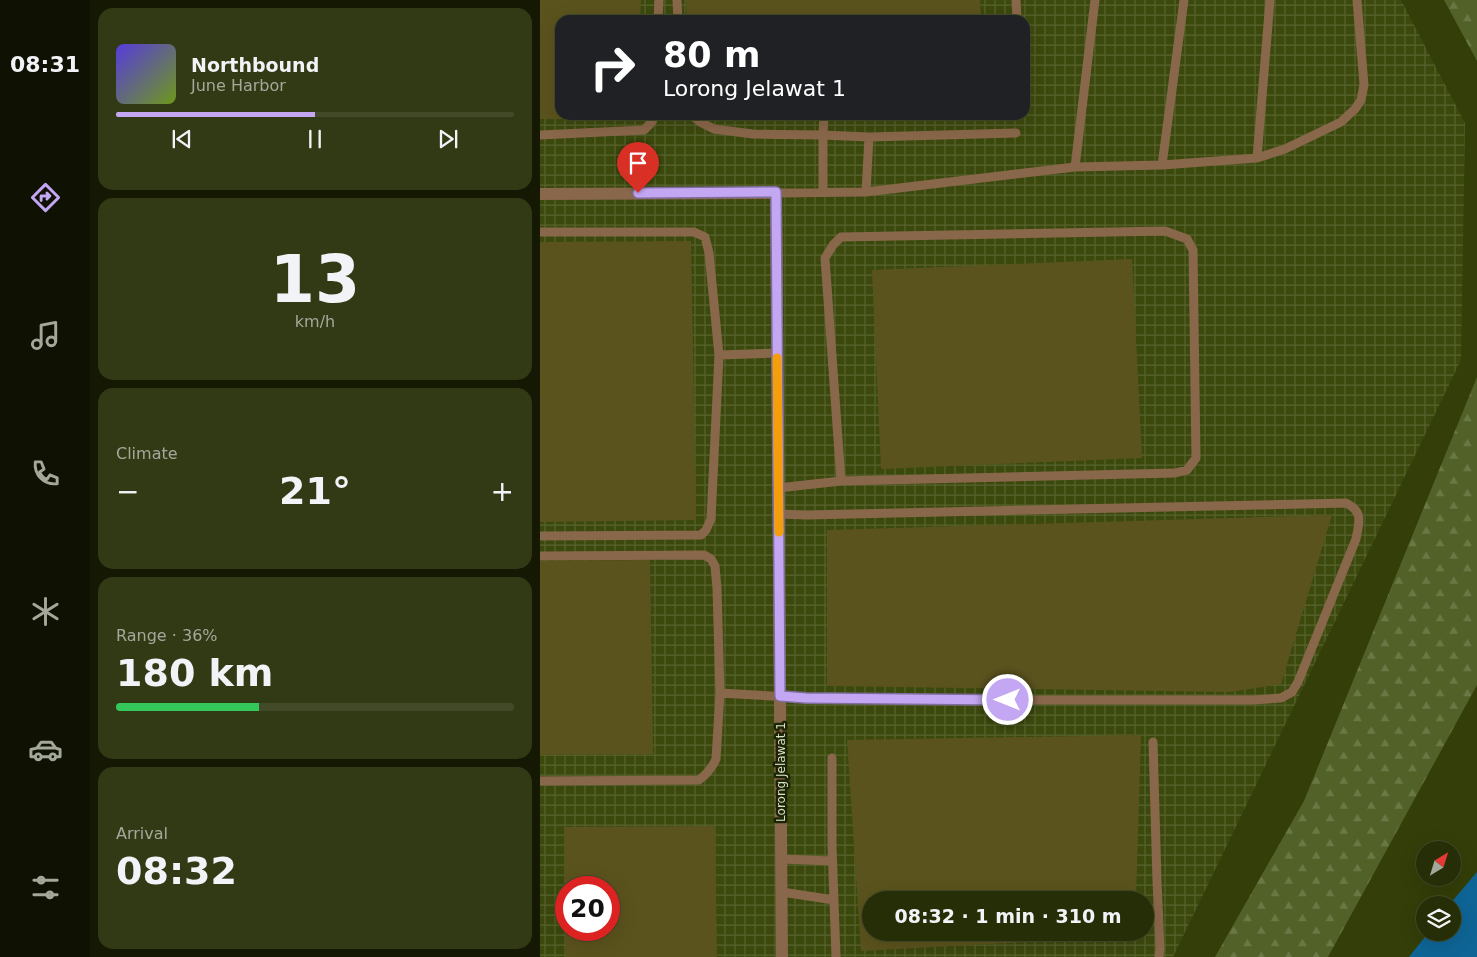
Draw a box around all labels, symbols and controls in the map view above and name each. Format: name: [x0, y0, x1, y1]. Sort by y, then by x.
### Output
icon: right: [580, 35, 645, 100]
text: 80 m: [663, 35, 760, 75]
text: 08:31: [10, 52, 80, 77]
text: Northbound: [191, 54, 319, 76]
text: June Harbor: [191, 76, 286, 95]
text: Lorong Jelawat 1: [663, 76, 846, 101]
icon: previous: [168, 125, 196, 153]
icon: pause: [301, 125, 329, 153]
icon: next: [434, 125, 462, 153]
pin: [617, 142, 659, 193]
icon: arrive: [624, 149, 652, 177]
icon: directions: [28, 180, 63, 215]
text: 13: [270, 242, 360, 317]
text: km/h: [295, 312, 335, 331]
icon: music: [28, 318, 63, 353]
text: Climate: [116, 444, 178, 463]
icon: phone: [28, 456, 63, 491]
text: 21°: [279, 469, 351, 513]
text: −: [116, 475, 139, 508]
text: +: [491, 475, 514, 508]
icon: climate: [28, 594, 63, 629]
text: Range · 36%: [116, 626, 218, 645]
text: 180 km: [116, 651, 273, 695]
position arrow: [981, 673, 1033, 725]
street label: Lorong Jelawat 1: [774, 722, 788, 822]
icon: car: [28, 732, 63, 767]
text: Arrival: [116, 824, 168, 843]
north arrow: [1416, 841, 1461, 886]
map controls: [1416, 841, 1461, 941]
text: 08:32: [116, 849, 237, 893]
icon: filters: [28, 870, 63, 905]
speed limit sign: 20: [555, 876, 620, 941]
button: layers: [1416, 896, 1461, 941]
text: 08:32 · 1 min · 310 m: [894, 905, 1122, 927]

